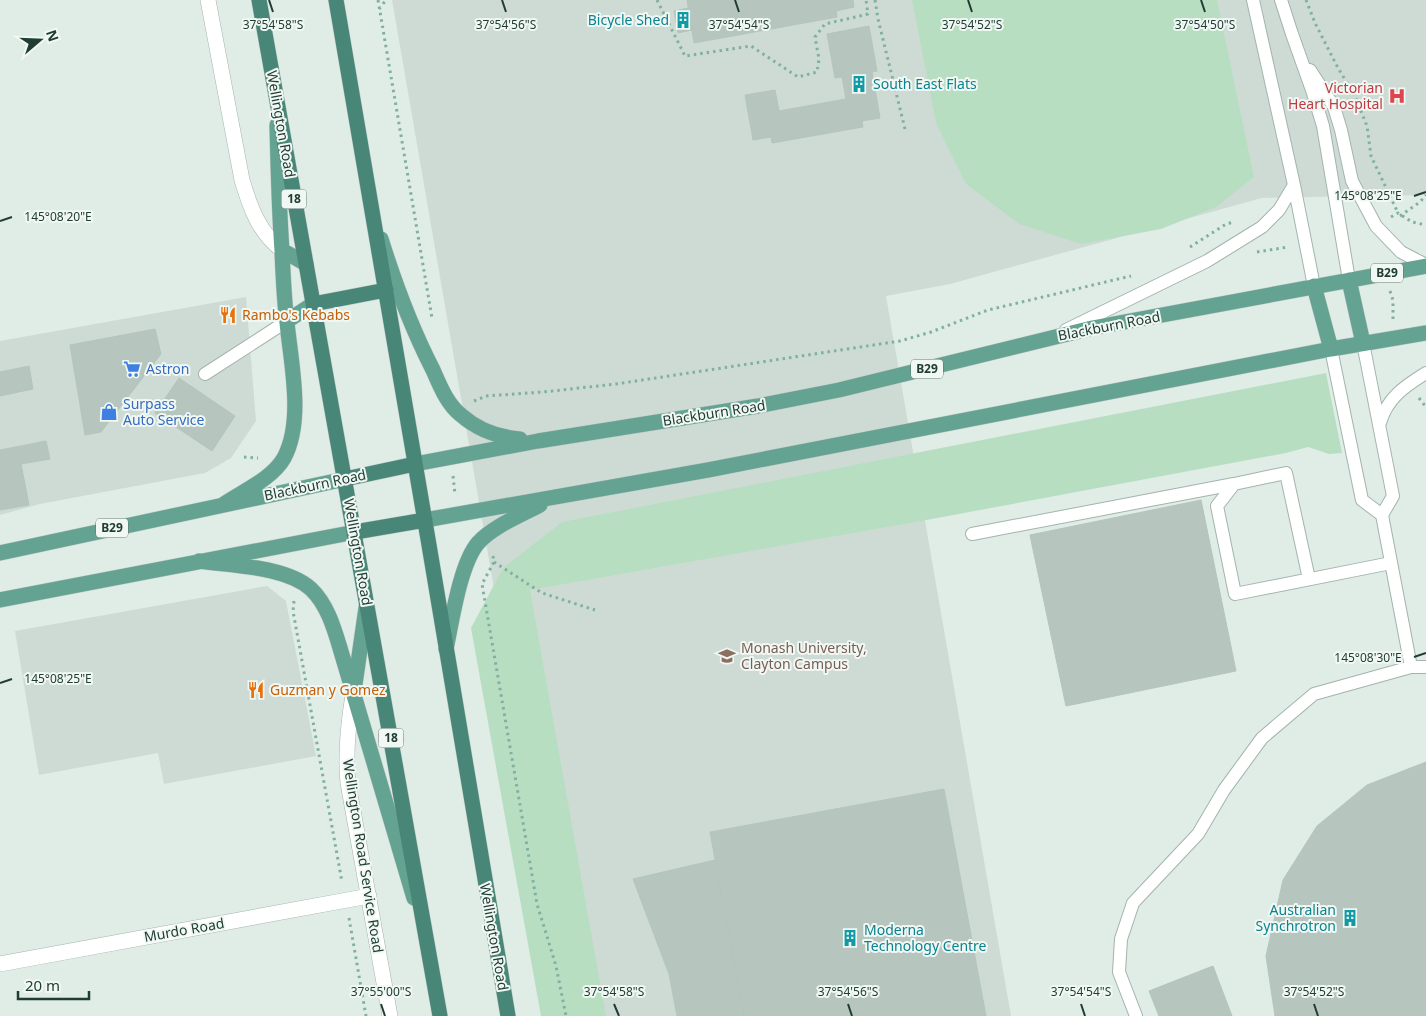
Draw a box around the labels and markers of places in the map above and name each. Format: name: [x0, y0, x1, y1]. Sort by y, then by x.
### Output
place label: Bicycle Shed: [588, 10, 669, 29]
building icon: Bicycle Shed: [673, 10, 693, 30]
building icon: South East Flats: [849, 74, 869, 94]
place label: South East Flats: [873, 74, 977, 93]
place label: Victorian Heart Hospital: [1288, 78, 1383, 113]
hospital icon: Victorian Heart Hospital: [1387, 86, 1407, 106]
restaurant icon: Rambo's Kebabs: [218, 305, 238, 325]
place label: Rambo's Kebabs: [242, 305, 350, 324]
supermarket icon: Astron: [122, 359, 142, 379]
place label: Astron: [146, 359, 189, 378]
place label: Surpass Auto Service: [123, 394, 205, 429]
shop icon: Surpass Auto Service: [99, 402, 119, 422]
place label: Monash University, Clayton Campus: [741, 638, 867, 673]
school or university icon: Monash University, Clayton Campus: [717, 646, 737, 666]
restaurant icon: Guzman y Gomez: [246, 680, 266, 700]
place label: Guzman y Gomez: [270, 680, 386, 699]
place label: Australian Synchrotron: [1256, 900, 1336, 935]
building icon: Australian Synchrotron: [1340, 908, 1360, 928]
place label: Moderna Technology Centre: [864, 920, 987, 955]
building icon: Moderna Technology Centre: [840, 928, 860, 948]

